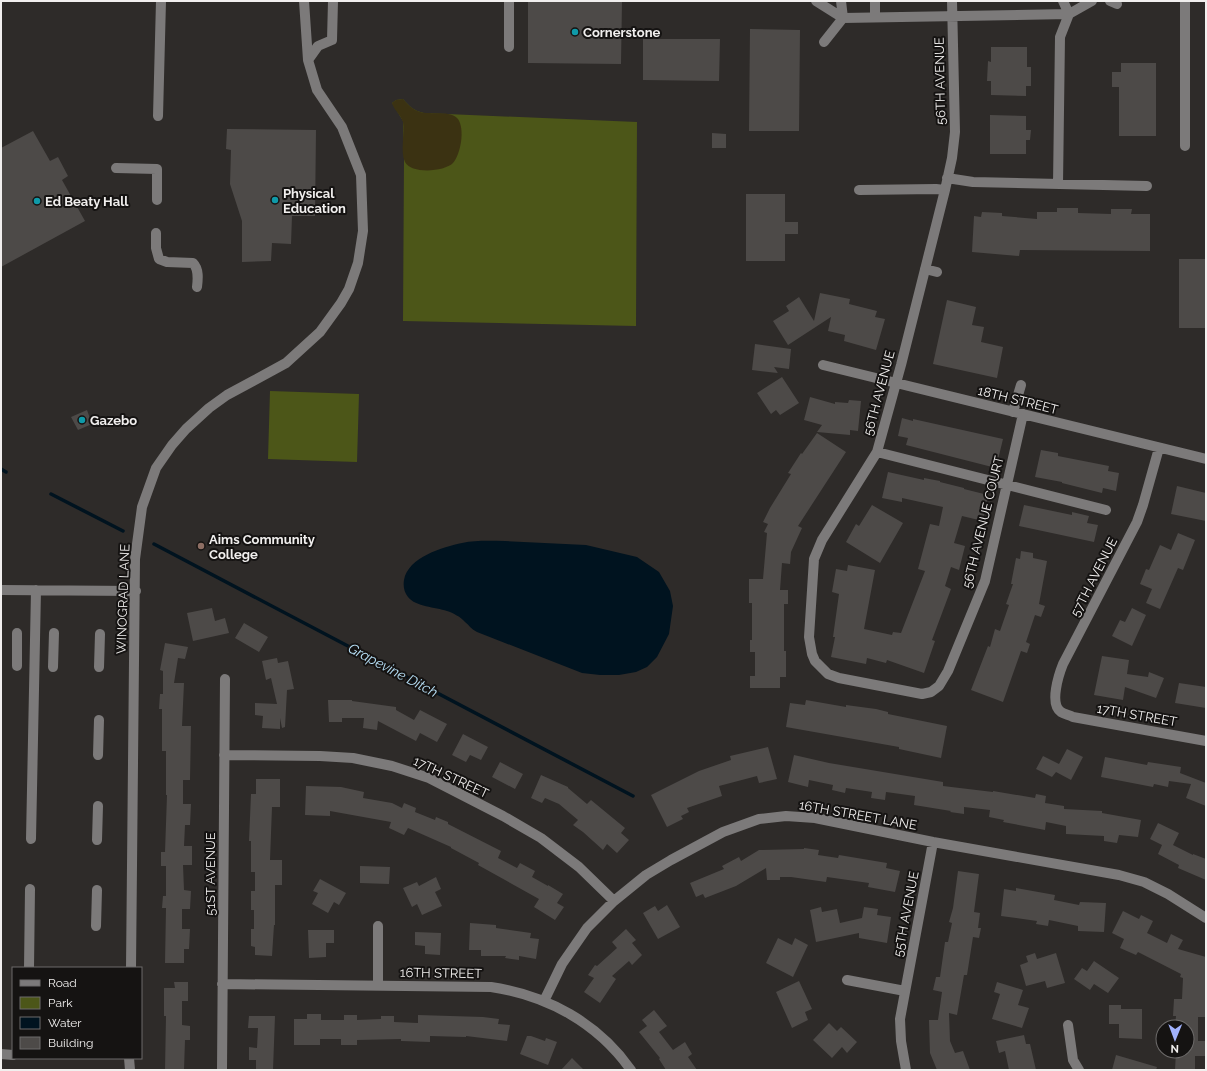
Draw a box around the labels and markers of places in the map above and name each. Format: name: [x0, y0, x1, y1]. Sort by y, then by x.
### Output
place label: Cornerstone: [583, 25, 660, 40]
marker: Cornerstone: [570, 27, 580, 37]
place label: Physical Education: [283, 186, 346, 216]
place label: Ed Beaty Hall: [45, 194, 129, 209]
marker: Physical Education: [270, 195, 280, 205]
marker: Ed Beaty Hall: [32, 196, 42, 206]
place label: Gazebo: [90, 413, 137, 428]
marker: Gazebo: [77, 415, 87, 425]
place label: Aims Community College: [209, 532, 315, 562]
marker: Aims Community College: [196, 541, 206, 551]

